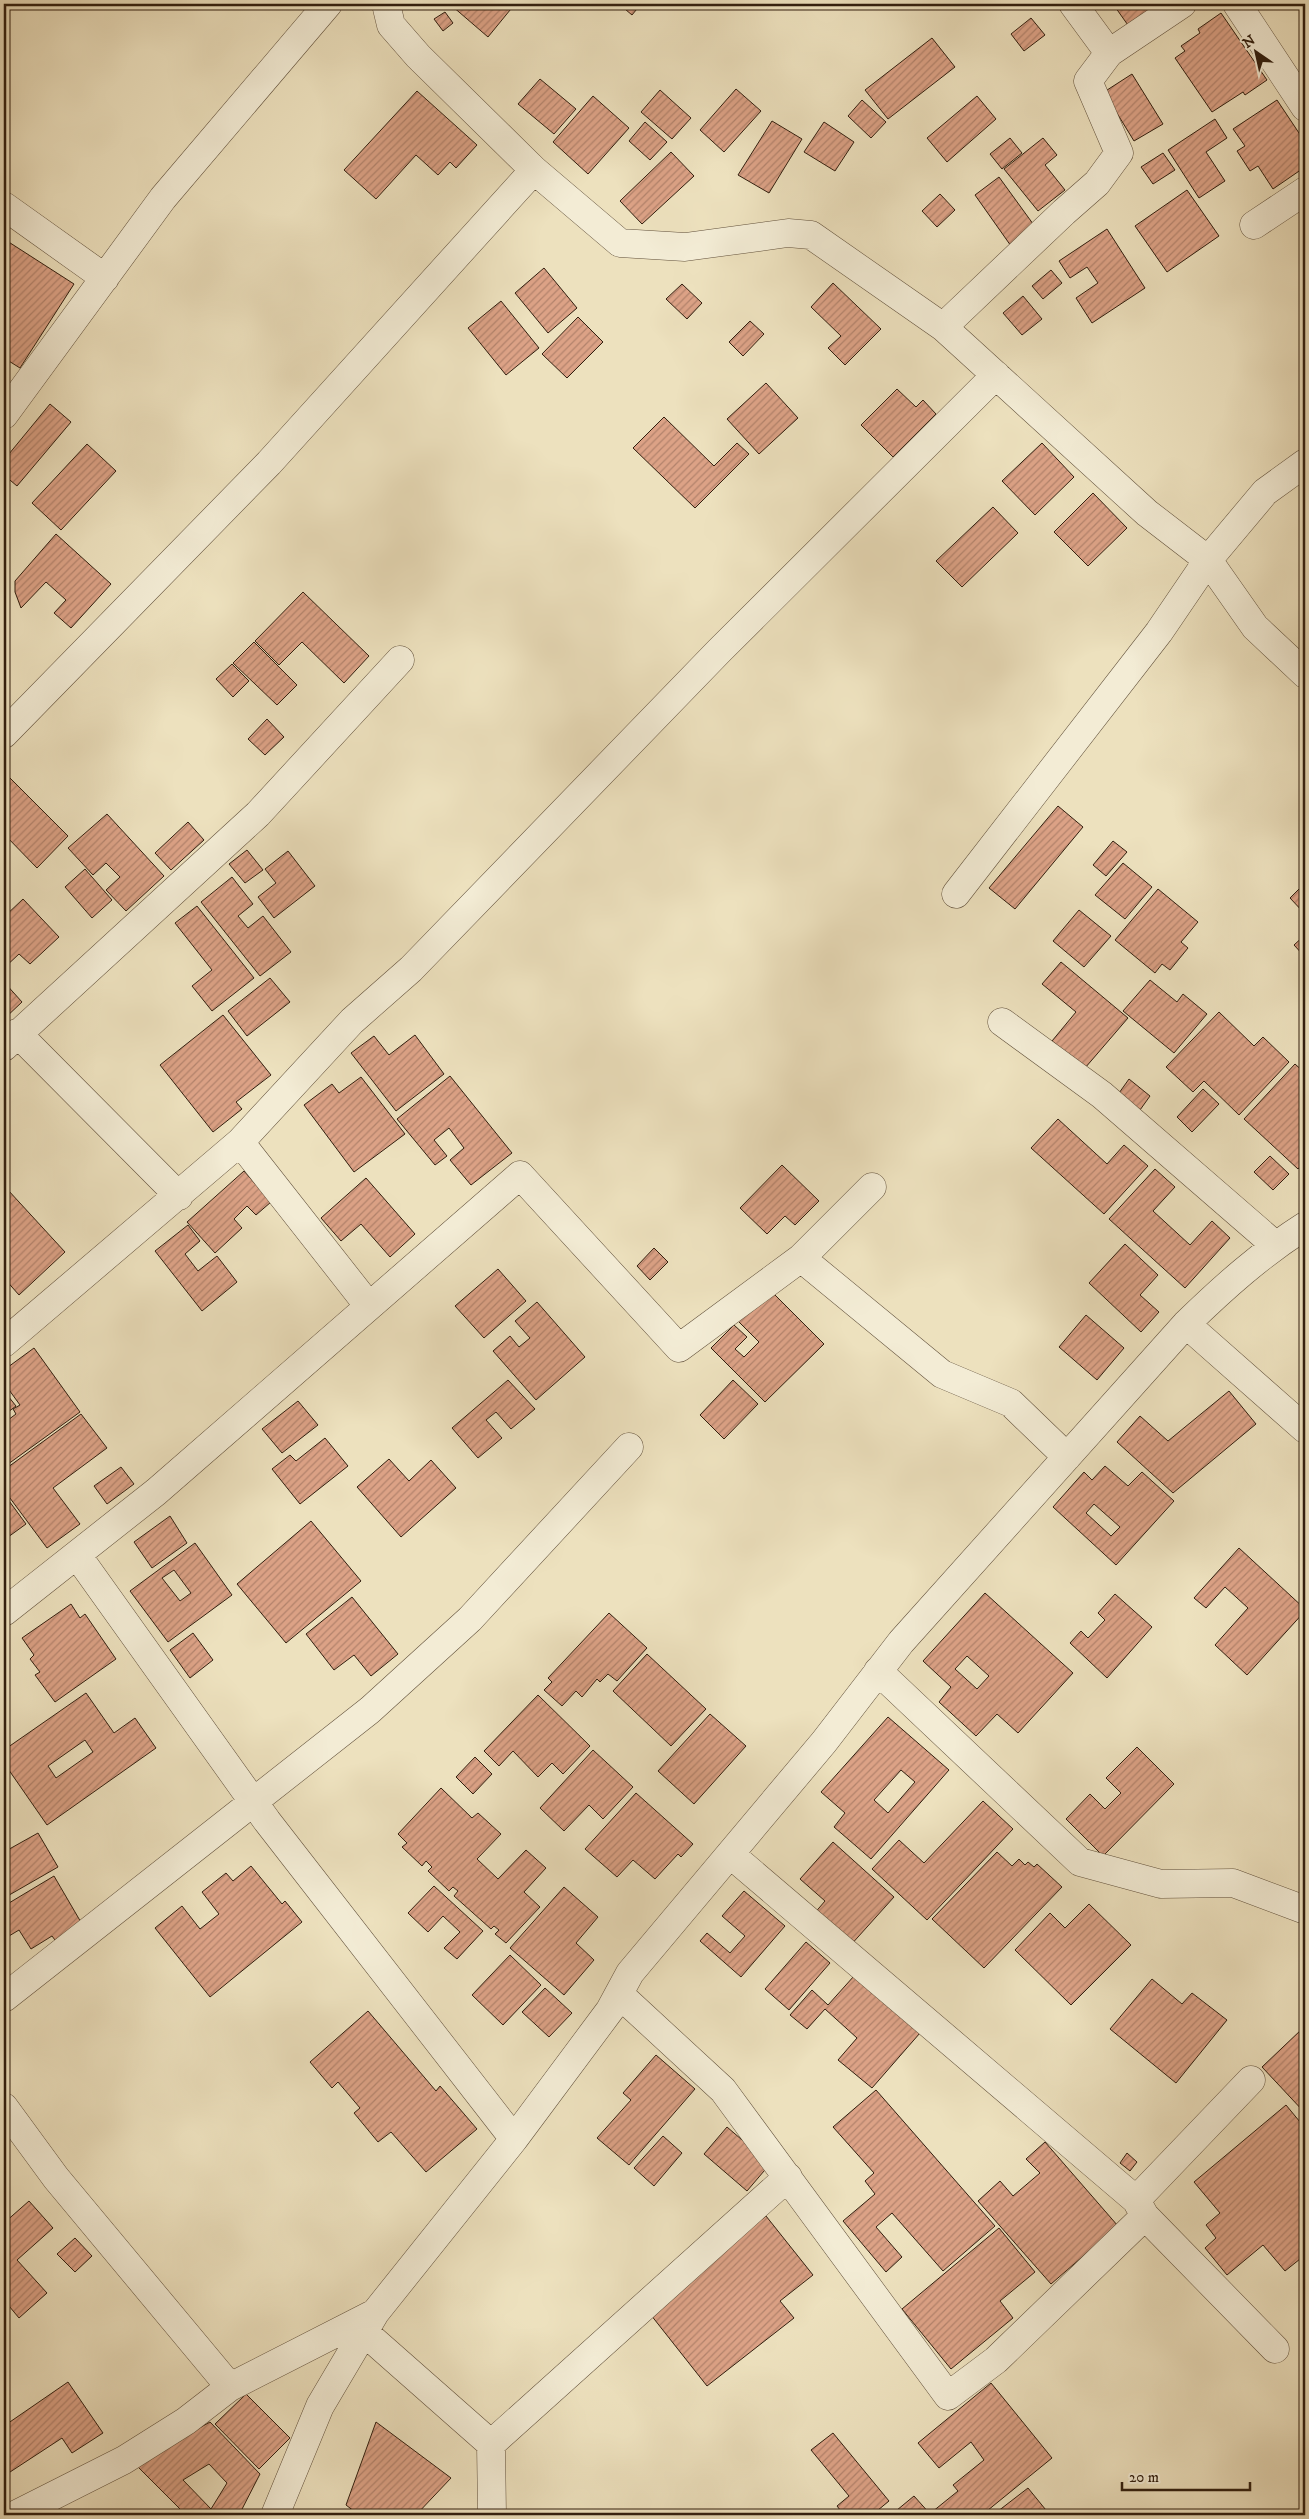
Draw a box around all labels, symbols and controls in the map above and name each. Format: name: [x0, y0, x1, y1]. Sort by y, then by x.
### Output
north arrow: [1232, 28, 1282, 78]
text: N: [1239, 31, 1260, 53]
scale bar: [1122, 2459, 1249, 2491]
text: 20 m: [1129, 2468, 1159, 2487]

